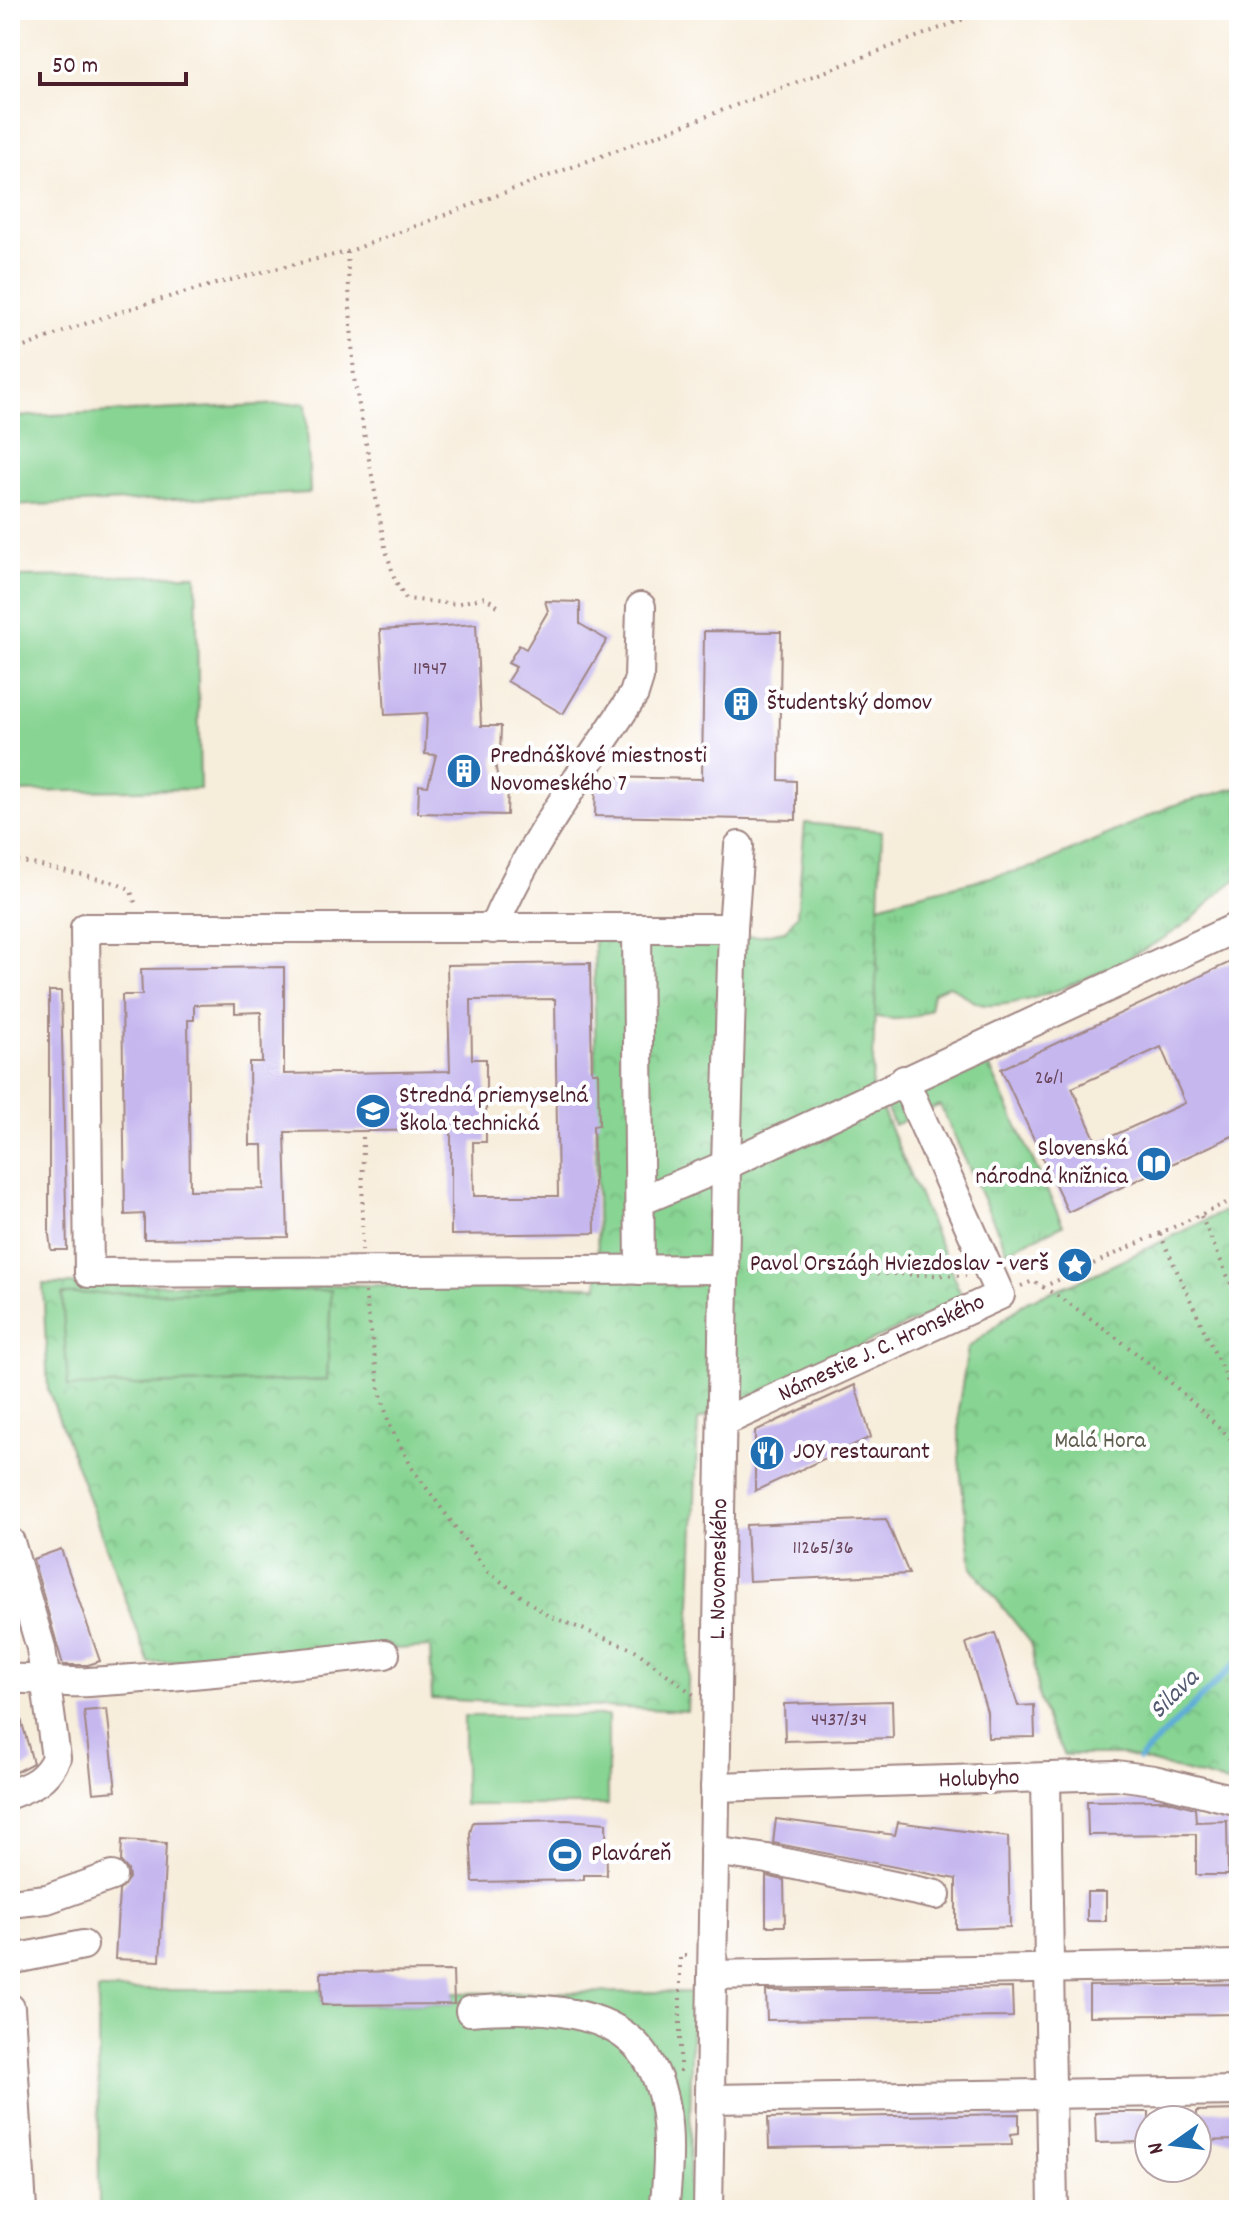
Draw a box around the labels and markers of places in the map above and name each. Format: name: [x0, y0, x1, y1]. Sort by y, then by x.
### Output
building icon: Študentský domov: [722, 685, 760, 723]
place label: Študentský domov: [767, 687, 932, 721]
place label: Prednáškové miestnosti Novomeského 7: [490, 740, 707, 802]
building icon: Prednáškové miestnosti Novomeského 7: [445, 752, 483, 790]
place label: Stredná priemyselná škola technická: [399, 1080, 588, 1142]
school or university icon: Stredná priemyselná škola technická: [354, 1092, 392, 1130]
place label: Slovenská národná knižnica: [976, 1133, 1129, 1195]
library icon: Slovenská národná knižnica: [1135, 1145, 1173, 1183]
place icon: Pavol Országh Hviezdoslav - verš: [1056, 1246, 1094, 1284]
place label: Pavol Országh Hviezdoslav - verš: [750, 1248, 1049, 1282]
restaurant icon: JOY restaurant: [748, 1434, 786, 1472]
place label: JOY restaurant: [793, 1436, 930, 1470]
sports icon: Plaváreň: [546, 1836, 584, 1874]
place label: Plaváreň: [591, 1838, 671, 1872]

